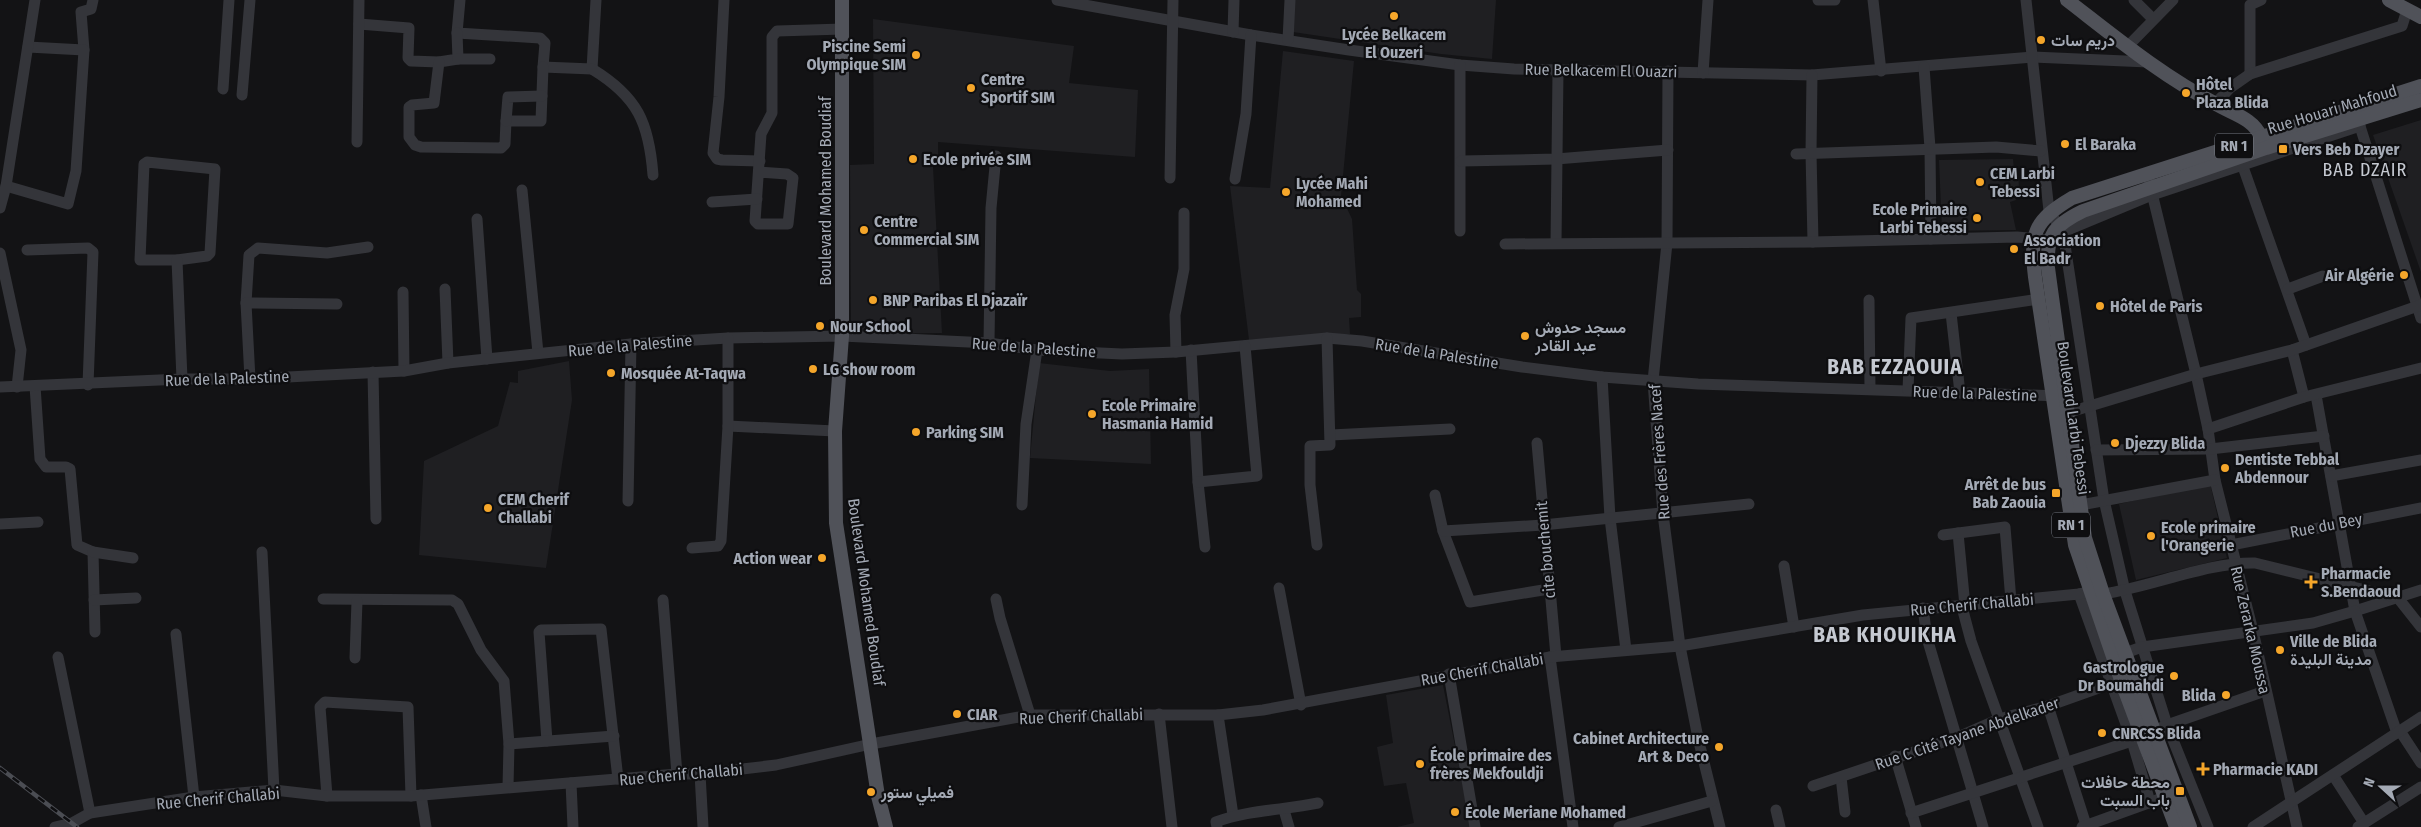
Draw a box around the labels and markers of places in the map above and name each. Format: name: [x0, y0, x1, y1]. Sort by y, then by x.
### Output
marker: Lycée Belkacem El Ouzeri: [1388, 10, 1400, 22]
place label: Lycée Belkacem El Ouzeri: [1342, 25, 1446, 62]
place label: دريم سات: [2051, 31, 2115, 51]
marker: دريم سات: [2035, 34, 2047, 46]
place label: Piscine Semi Olympique SIM: [806, 37, 906, 74]
marker: Piscine Semi Olympique SIM: [910, 49, 922, 61]
place label: Centre Sportif SIM: [981, 70, 1055, 107]
place label: Hôtel Plaza Blida: [2196, 75, 2269, 112]
marker: Centre Sportif SIM: [965, 82, 977, 94]
marker: Hôtel Plaza Blida: [2180, 87, 2192, 99]
place label: El Baraka: [2075, 135, 2136, 154]
marker: El Baraka: [2059, 138, 2071, 150]
place label: Vers Beb Dzayer: [2292, 140, 2399, 159]
marker: Vers Beb Dzayer: [2277, 143, 2289, 155]
place label: Ecole privée SIM: [923, 150, 1031, 169]
marker: Ecole privée SIM: [907, 153, 919, 165]
place label: CEM Larbi Tebessi: [1990, 164, 2055, 201]
place label: Lycée Mahi Mohamed: [1296, 174, 1368, 211]
marker: CEM Larbi Tebessi: [1974, 176, 1986, 188]
marker: Lycée Mahi Mohamed: [1280, 186, 1292, 198]
place label: Ecole Primaire Larbi Tebessi: [1873, 200, 1967, 237]
place label: Centre Commercial SIM: [874, 212, 980, 249]
marker: Ecole Primaire Larbi Tebessi: [1971, 212, 1983, 224]
marker: Centre Commercial SIM: [858, 224, 870, 236]
place label: Association El Badr: [2023, 231, 2101, 268]
marker: Association El Badr: [2008, 243, 2020, 255]
place label: Air Algérie: [2324, 266, 2394, 285]
marker: Air Algérie: [2398, 269, 2410, 281]
place label: BNP Paribas El Djazaïr: [883, 291, 1028, 310]
marker: BNP Paribas El Djazaïr: [867, 294, 879, 306]
place label: Hôtel de Paris: [2110, 297, 2202, 316]
marker: Hôtel de Paris: [2094, 300, 2106, 312]
place label: Nour School: [830, 317, 911, 336]
place label: مسجد حدوش عبد القادر: [1534, 318, 1627, 356]
marker: Nour School: [814, 320, 826, 332]
marker: مسجد حدوش عبد القادر: [1519, 330, 1531, 342]
place label: LG show room: [823, 360, 916, 379]
marker: LG show room: [807, 363, 819, 375]
place label: Mosquée At-Taqwa: [621, 364, 746, 383]
marker: Mosquée At-Taqwa: [605, 367, 617, 379]
place label: Ecole Primaire Hasmania Hamid: [1102, 396, 1213, 433]
marker: Ecole Primaire Hasmania Hamid: [1086, 408, 1098, 420]
place label: Parking SIM: [926, 423, 1004, 442]
marker: Parking SIM: [910, 426, 922, 438]
place label: Djezzy Blida: [2125, 434, 2205, 453]
marker: Djezzy Blida: [2109, 437, 2121, 449]
place label: Dentiste Tebbal Abdennour: [2234, 450, 2340, 487]
marker: Dentiste Tebbal Abdennour: [2219, 462, 2231, 474]
place label: Arrêt de bus Bab Zaouia: [1964, 475, 2046, 512]
marker: Arrêt de bus Bab Zaouia: [2050, 487, 2062, 499]
place label: CEM Cherif Challabi: [498, 490, 571, 527]
marker: CEM Cherif Challabi: [482, 502, 494, 514]
place label: Ecole primaire l'Orangerie: [2161, 518, 2256, 555]
marker: Ecole primaire l'Orangerie: [2145, 530, 2157, 542]
place label: Action wear: [733, 549, 812, 568]
marker: Action wear: [816, 552, 828, 564]
place label: Pharmacie S.Bendaoud: [2321, 564, 2401, 601]
marker: Pharmacie S.Bendaoud: [2305, 576, 2317, 588]
place label: Ville de Blida مدينة البليدة: [2289, 632, 2377, 669]
marker: Ville de Blida مدينة البليدة: [2274, 644, 2286, 656]
place label: Gastrologue Dr Boumahdi: [2078, 658, 2164, 695]
marker: Gastrologue Dr Boumahdi: [2168, 670, 2180, 682]
place label: Blida: [2182, 686, 2216, 705]
marker: Blida: [2220, 689, 2232, 701]
place label: CIAR: [967, 705, 998, 724]
marker: CIAR: [951, 708, 963, 720]
place label: CNRCSS Blida: [2112, 724, 2201, 743]
marker: CNRCSS Blida: [2096, 727, 2108, 739]
place label: Cabinet Architecture Art & Deco: [1573, 729, 1709, 766]
marker: Cabinet Architecture Art & Deco: [1713, 741, 1725, 753]
place label: École primaire des frères Mekfouldji: [1430, 745, 1552, 783]
marker: École primaire des frères Mekfouldji: [1414, 758, 1426, 770]
place label: Pharmacie KADI: [2213, 760, 2318, 779]
marker: Pharmacie KADI: [2197, 763, 2209, 775]
place label: محطة حافلات باب السبت: [2081, 773, 2170, 810]
place label: فميلي ستور: [880, 783, 954, 806]
marker: محطة حافلات باب السبت: [2174, 785, 2186, 797]
marker: فميلي ستور: [865, 786, 877, 798]
place label: École Meriane Mohamed: [1465, 802, 1626, 822]
marker: École Meriane Mohamed: [1449, 806, 1461, 818]

